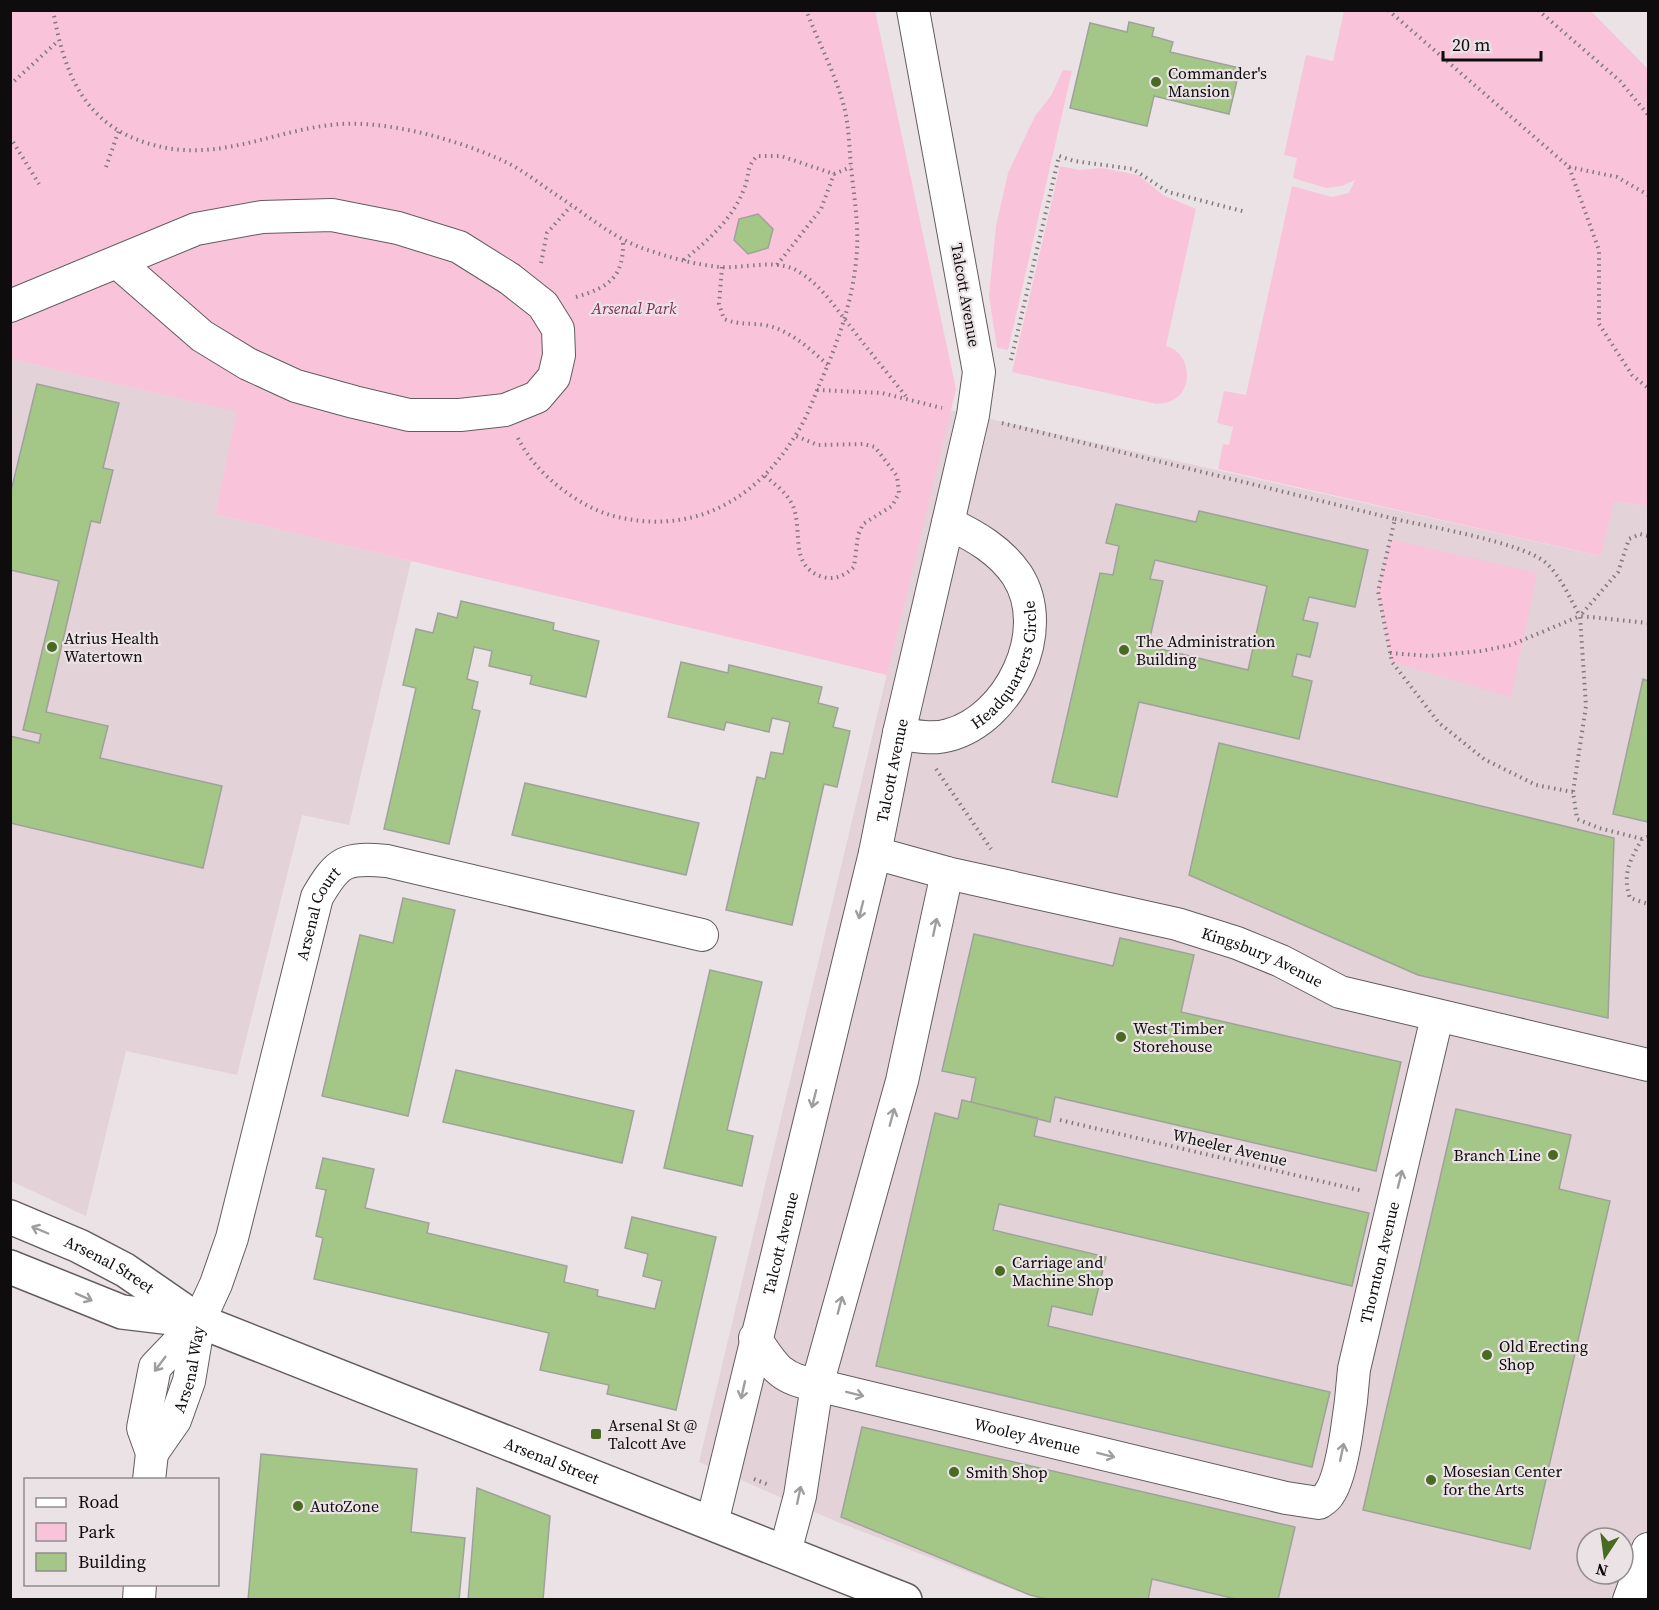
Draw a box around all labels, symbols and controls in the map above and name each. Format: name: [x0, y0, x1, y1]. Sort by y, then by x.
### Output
scale bar: [1443, 24, 1540, 62]
text: 20 m: [1452, 32, 1490, 57]
place label: Commander's Mansion: [1168, 62, 1267, 102]
marker: Commander's Mansion: [1149, 75, 1163, 89]
street label: Talcott Avenue: [946, 241, 986, 349]
park label: Arsenal Park: [591, 297, 677, 319]
street label: Headquarters Circle: [966, 599, 1041, 734]
place label: Atrius Health Watertown: [64, 627, 159, 667]
place label: The Administration Building: [1136, 630, 1276, 670]
marker: Atrius Health Watertown: [45, 640, 59, 654]
marker: The Administration Building: [1117, 643, 1131, 657]
street label: Talcott Avenue: [870, 716, 913, 824]
street label: Arsenal Court: [291, 861, 345, 963]
one-way arrow: [854, 900, 866, 919]
one-way arrow: [930, 918, 941, 937]
street label: Kingsbury Avenue: [1199, 922, 1327, 992]
place label: West Timber Storehouse: [1133, 1017, 1224, 1057]
marker: West Timber Storehouse: [1114, 1030, 1128, 1044]
one-way arrow: [807, 1089, 819, 1108]
one-way arrow: [886, 1108, 898, 1127]
street label: Wheeler Avenue: [1170, 1123, 1290, 1171]
place label: Branch Line: [1453, 1144, 1541, 1166]
marker: Branch Line: [1546, 1148, 1560, 1162]
one-way arrow: [1394, 1170, 1406, 1189]
street label: Talcott Avenue: [757, 1189, 803, 1297]
street label: Thornton Avenue: [1354, 1199, 1404, 1325]
one-way arrow: [31, 1224, 50, 1235]
street label: Arsenal Street: [61, 1230, 159, 1298]
place label: Carriage and Machine Shop: [1012, 1251, 1113, 1291]
marker: Carriage and Machine Shop: [993, 1264, 1007, 1278]
one-way arrow: [75, 1292, 93, 1303]
one-way arrow: [834, 1296, 846, 1315]
street label: Arsenal Way: [167, 1323, 209, 1416]
place label: Old Erecting Shop: [1499, 1335, 1588, 1375]
marker: Old Erecting Shop: [1480, 1348, 1494, 1362]
one-way arrow: [154, 1356, 167, 1372]
one-way arrow: [736, 1381, 748, 1400]
one-way arrow: [845, 1389, 864, 1401]
street label: Wooley Avenue: [972, 1412, 1083, 1459]
place label: Arsenal St @ Talcott Ave: [608, 1414, 697, 1454]
marker: Arsenal St @ Talcott Ave: [589, 1427, 603, 1441]
street label: Arsenal Street: [501, 1432, 603, 1489]
one-way arrow: [1337, 1443, 1348, 1462]
one-way arrow: [1096, 1449, 1115, 1461]
place label: Mosesian Center for the Arts: [1443, 1460, 1562, 1500]
place label: Smith Shop: [966, 1461, 1048, 1483]
marker: Smith Shop: [947, 1465, 961, 1479]
marker: Mosesian Center for the Arts: [1424, 1473, 1438, 1487]
legend: [24, 1478, 219, 1586]
one-way arrow: [794, 1486, 805, 1506]
text: Road: [78, 1489, 119, 1514]
place label: AutoZone: [310, 1495, 379, 1517]
marker: AutoZone: [291, 1499, 305, 1513]
text: Park: [78, 1519, 115, 1544]
north arrow: [1575, 1526, 1635, 1586]
text: Building: [78, 1549, 146, 1574]
text: N: [1593, 1559, 1610, 1583]

